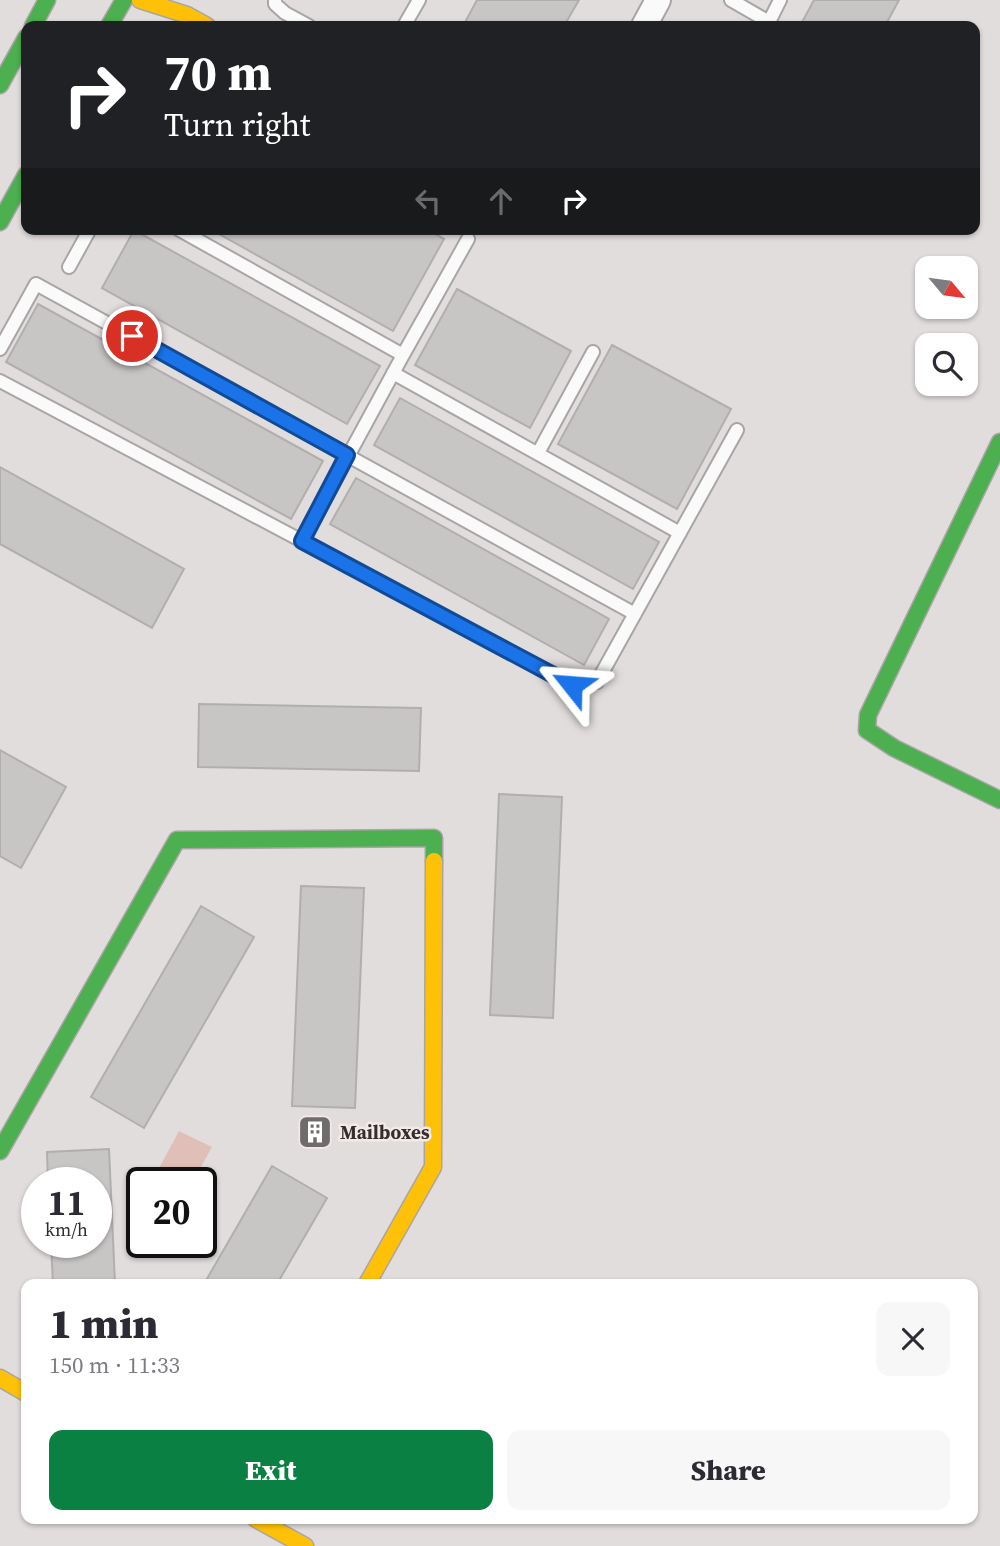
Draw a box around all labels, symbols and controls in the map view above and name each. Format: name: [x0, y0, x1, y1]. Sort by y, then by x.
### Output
text: 70 m: [164, 39, 272, 106]
icon: right: [49, 49, 140, 140]
text: Turn right: [164, 103, 310, 147]
icon: left: [409, 182, 447, 220]
icon: ahead: [482, 182, 520, 220]
icon: right: [555, 182, 593, 220]
north arrow: [915, 256, 978, 318]
map controls: [915, 256, 978, 396]
pin: [102, 306, 162, 366]
icon: arrive: [113, 317, 151, 355]
button: search: [915, 333, 978, 396]
position arrow: [535, 648, 609, 722]
building icon: Mailboxes: [296, 1113, 334, 1151]
place label: Mailboxes: [340, 1119, 430, 1145]
speed limit sign: 20: [126, 1167, 217, 1258]
text: 11: [48, 1179, 85, 1227]
text: km/h: [45, 1217, 88, 1242]
text: 1 min: [49, 1294, 159, 1352]
button: close: [876, 1302, 950, 1376]
text: 150 m · 11:33: [49, 1349, 180, 1381]
button: Exit: [49, 1430, 493, 1510]
button: Share: [507, 1430, 950, 1510]

